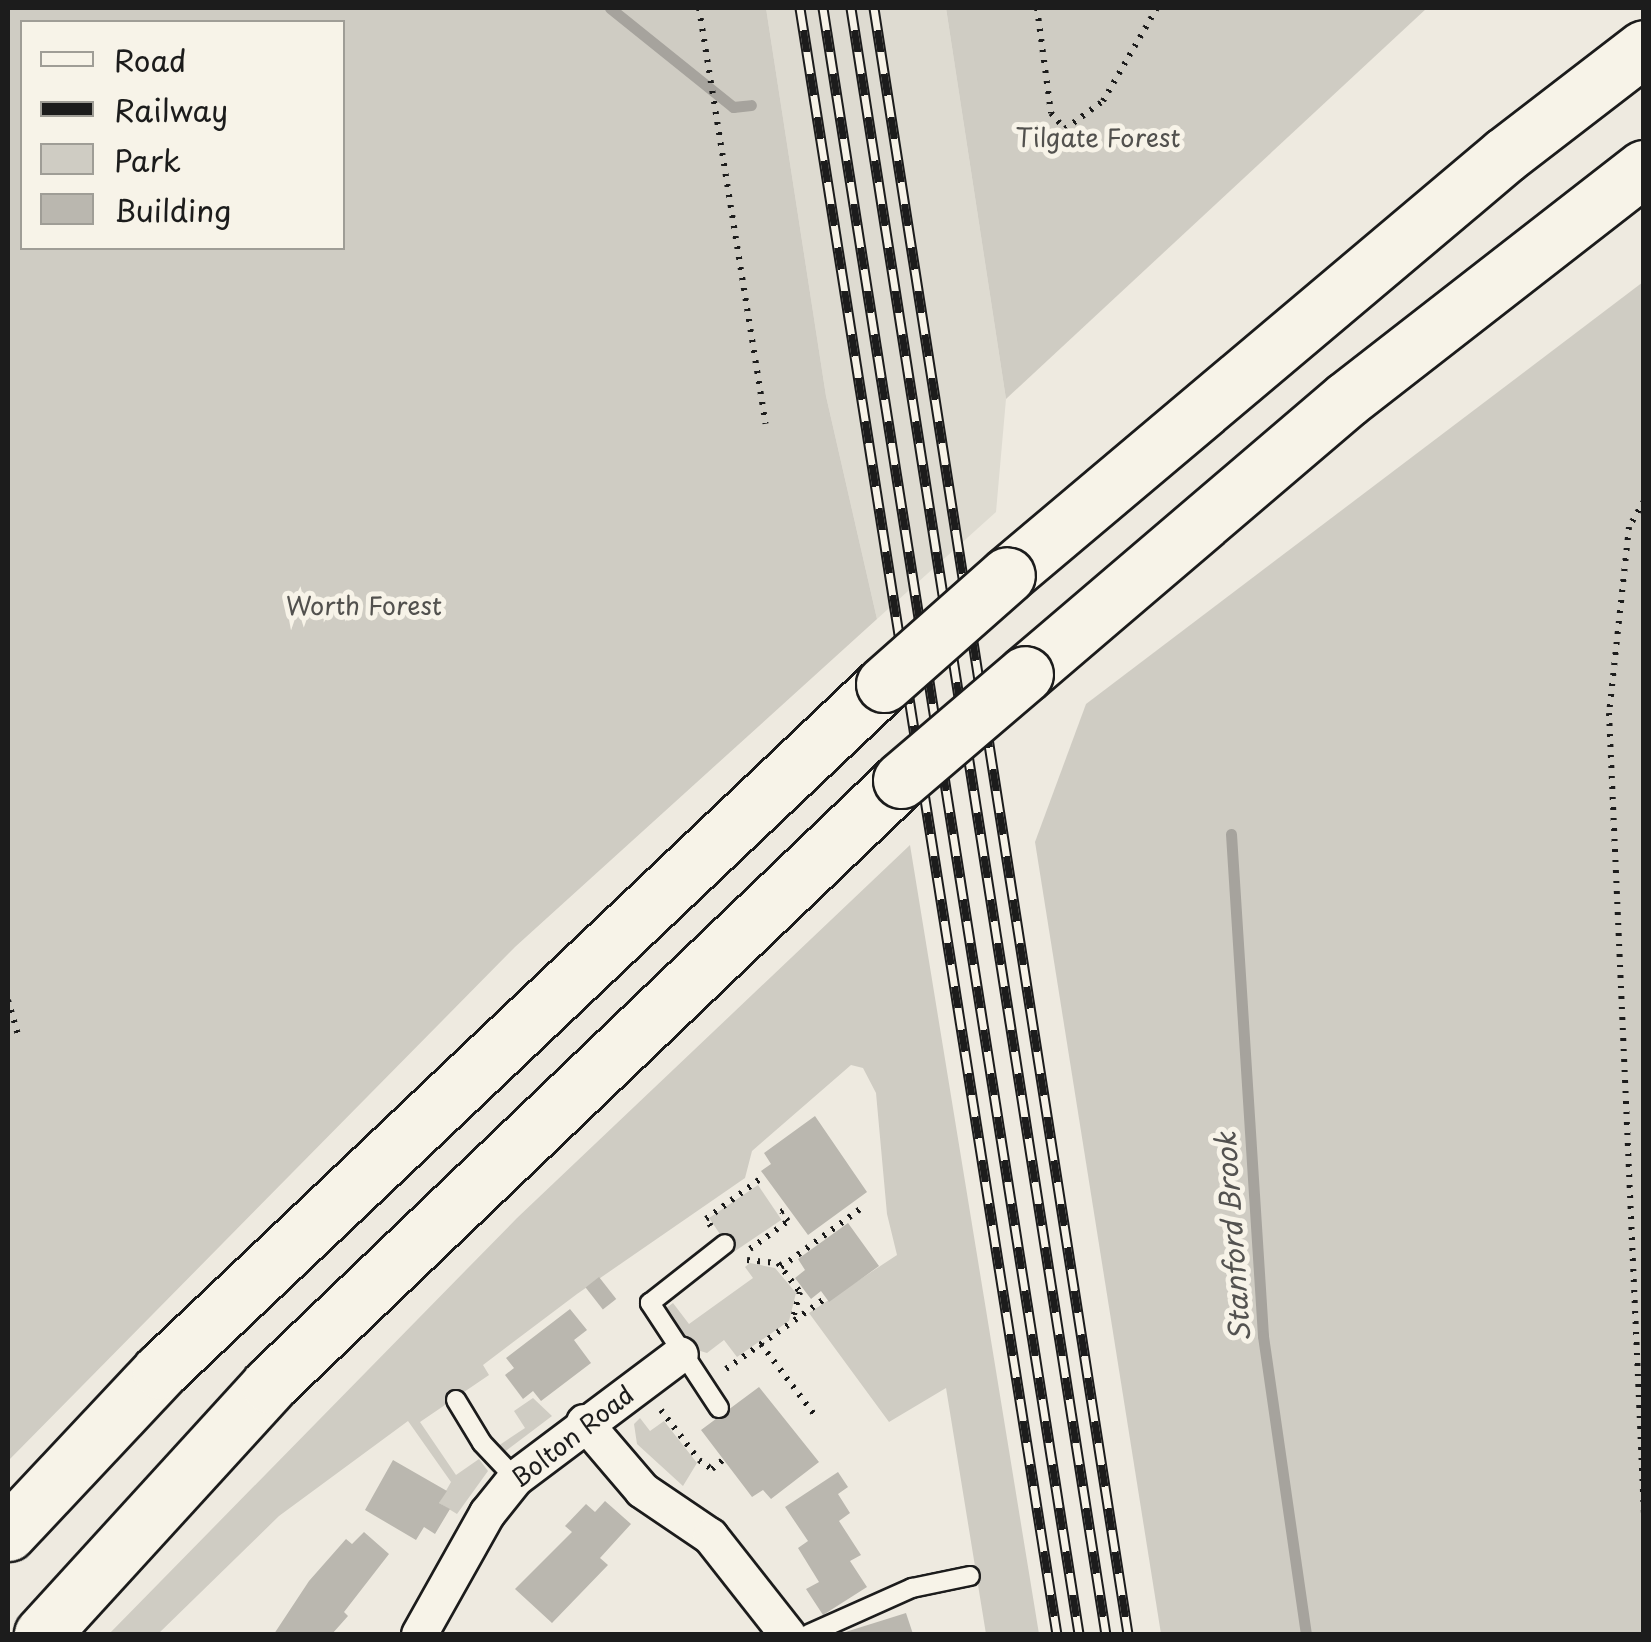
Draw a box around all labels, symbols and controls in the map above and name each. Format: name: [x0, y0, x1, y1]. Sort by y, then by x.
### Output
legend: [20, 20, 345, 250]
text: Road: [114, 37, 187, 82]
text: Railway: [114, 87, 228, 132]
park label: Tilgate Forest: [1015, 122, 1181, 152]
text: Park: [114, 137, 181, 182]
text: Building: [114, 187, 231, 232]
park label: Worth Forest: [286, 590, 442, 620]
water label: Stanford Brook: [1208, 1130, 1256, 1344]
street label: Bolton Road: [505, 1379, 639, 1493]

